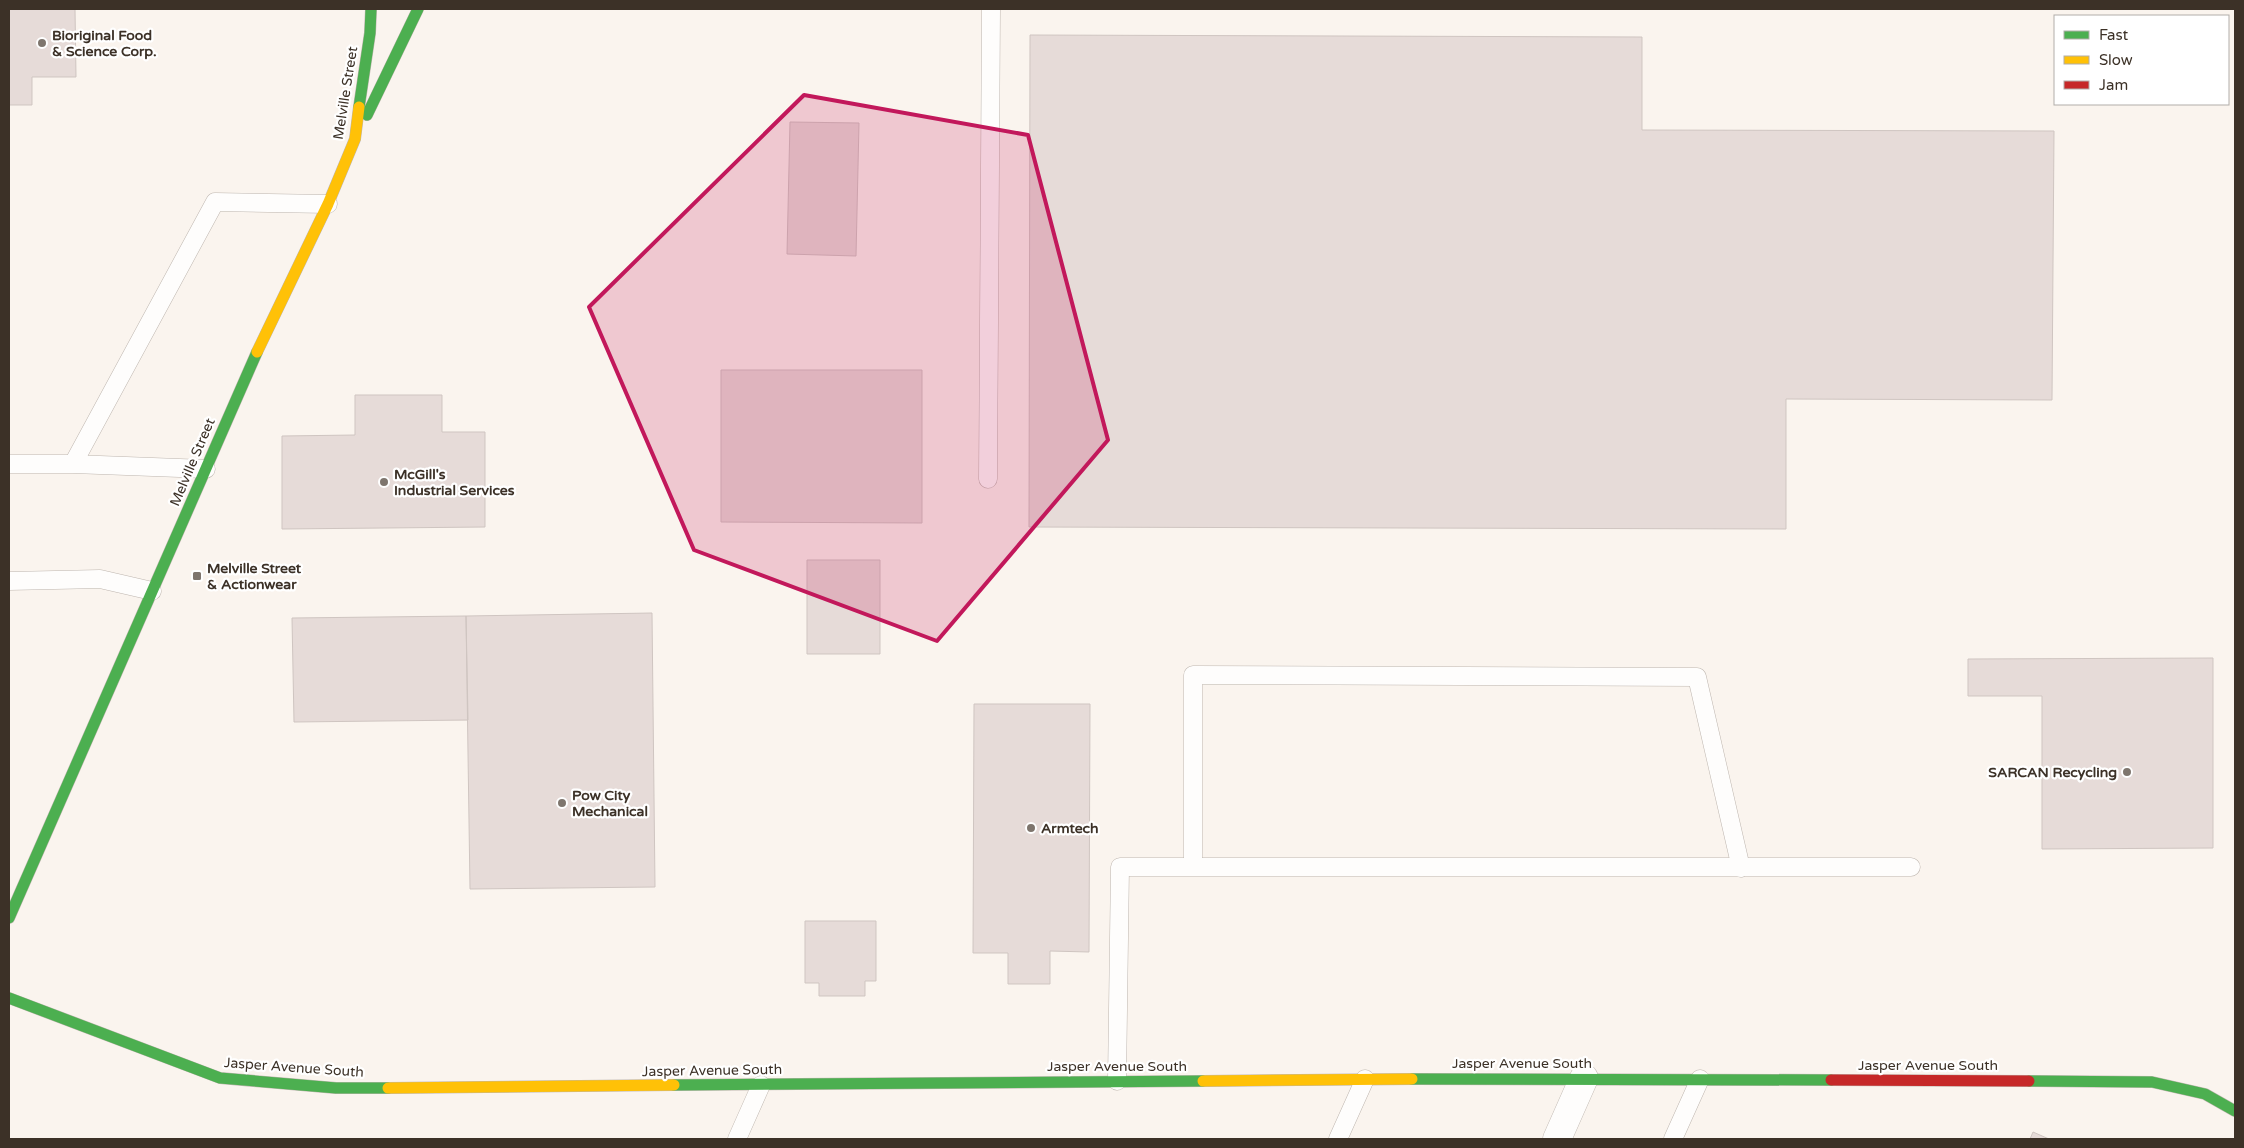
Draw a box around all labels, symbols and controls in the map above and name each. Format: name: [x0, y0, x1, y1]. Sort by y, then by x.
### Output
legend: [2054, 15, 2229, 105]
text: Fast: [2099, 26, 2129, 44]
place label: Bioriginal Food & Science Corp.: [52, 27, 157, 60]
marker: Bioriginal Food & Science Corp.: [36, 37, 48, 49]
street label: Melville Street: [330, 45, 361, 141]
text: Slow: [2099, 51, 2133, 69]
text: Jam: [2099, 76, 2128, 94]
street label: Melville Street: [166, 415, 219, 509]
place label: McGill's Industrial Services: [394, 466, 515, 499]
marker: McGill's Industrial Services: [378, 476, 390, 488]
place label: Melville Street & Actionwear: [207, 560, 302, 593]
marker: Melville Street & Actionwear: [191, 570, 203, 582]
place label: SARCAN Recycling: [1988, 764, 2117, 781]
marker: SARCAN Recycling: [2121, 766, 2133, 778]
place label: Pow City Mechanical: [572, 787, 648, 820]
marker: Pow City Mechanical: [556, 797, 568, 809]
place label: Armtech: [1041, 820, 1099, 837]
marker: Armtech: [1025, 822, 1037, 834]
street label: Jasper Avenue South: [223, 1054, 364, 1081]
street label: Jasper Avenue South: [1452, 1055, 1592, 1072]
street label: Jasper Avenue South: [1858, 1057, 1998, 1074]
street label: Jasper Avenue South: [1047, 1058, 1187, 1075]
street label: Jasper Avenue South: [642, 1061, 782, 1080]

